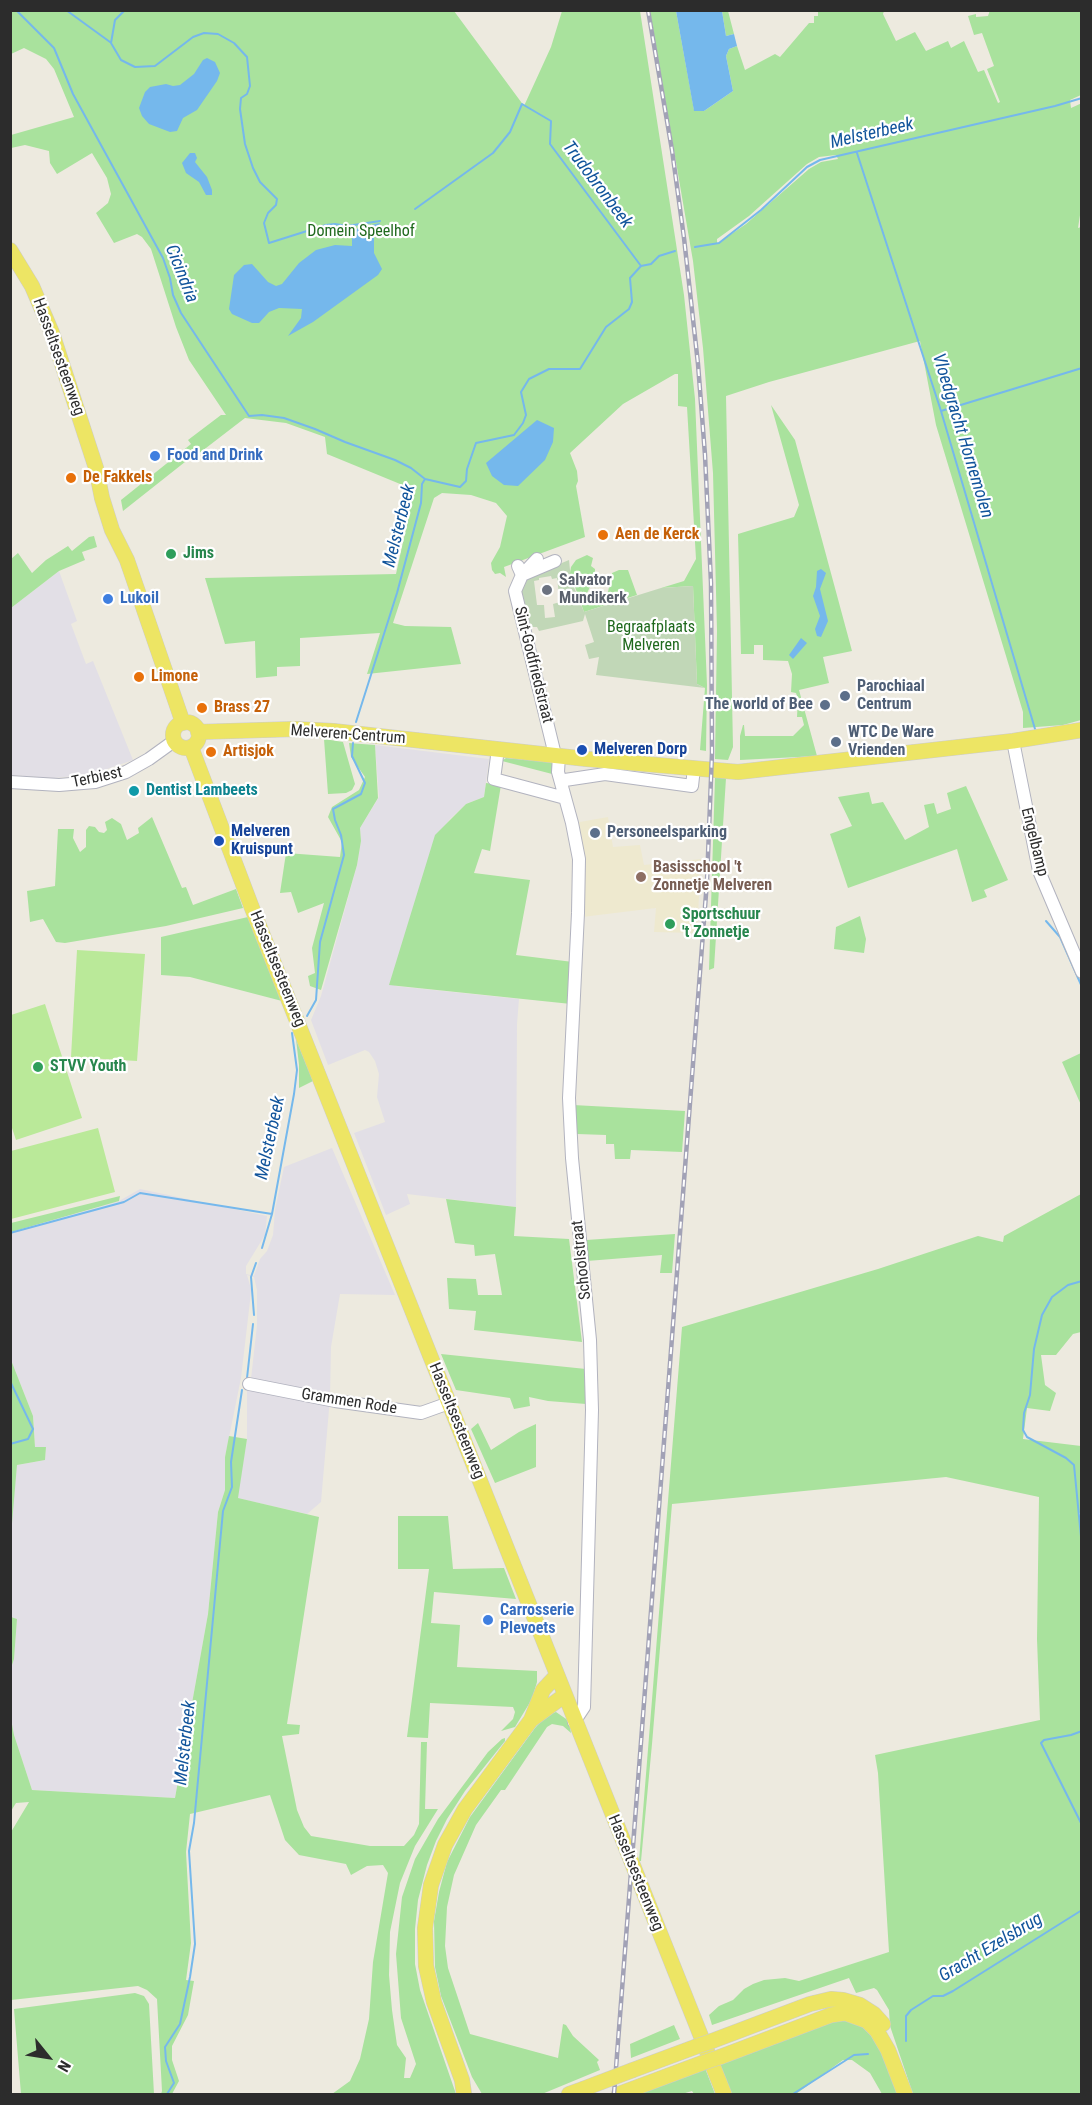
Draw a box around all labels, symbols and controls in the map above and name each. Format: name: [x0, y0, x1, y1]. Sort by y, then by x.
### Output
water label: Melsterbeek: [828, 114, 916, 154]
water label: Trudobronbeek: [557, 137, 637, 233]
park label: Domein Speelhof: [307, 222, 415, 242]
water label: Cicindria: [160, 242, 202, 306]
street label: Hasseltsesteenweg: [28, 296, 88, 418]
water label: Vloedgracht Hornemolen: [927, 351, 997, 521]
place label: Food and Drink: [167, 446, 263, 466]
marker: Food and Drink: [148, 449, 162, 463]
place label: De Fakkels: [83, 468, 152, 488]
marker: De Fakkels: [64, 471, 78, 485]
water label: Melsterbeek: [379, 482, 421, 570]
place label: Aen de Kerck: [615, 525, 700, 545]
marker: Aen de Kerck: [596, 528, 610, 542]
place label: Jims: [183, 544, 214, 564]
marker: Jims: [164, 547, 178, 561]
place label: Salvator Mundikerk: [559, 571, 627, 609]
marker: Salvator Mundikerk: [540, 583, 554, 597]
place label: Lukoil: [120, 589, 159, 609]
marker: Lukoil: [101, 592, 115, 606]
street label: Sint-Godfriedstraat: [509, 605, 557, 725]
park label: Begraafplaats Melveren: [607, 618, 695, 656]
place label: Limone: [151, 667, 198, 687]
marker: Limone: [132, 670, 146, 684]
place label: Parochiaal Centrum: [857, 677, 925, 715]
marker: Parochiaal Centrum: [838, 689, 852, 703]
place label: The world of Bee: [705, 695, 813, 715]
place label: Brass 27: [214, 698, 270, 718]
marker: The world of Bee: [818, 698, 832, 712]
marker: Brass 27: [195, 701, 209, 715]
street label: Melveren-Centrum: [290, 721, 406, 749]
place label: WTC De Ware Vrienden: [848, 723, 934, 761]
marker: WTC De Ware Vrienden: [829, 735, 843, 749]
place label: Melveren Dorp: [594, 740, 687, 760]
place label: Artisjok: [223, 742, 274, 762]
marker: Melveren Dorp: [575, 743, 589, 757]
marker: Artisjok: [204, 745, 218, 759]
street label: Terbiest: [70, 763, 124, 793]
place label: Dentist Lambeets: [146, 781, 258, 801]
marker: Dentist Lambeets: [127, 784, 141, 798]
street label: Engelbamp: [1016, 806, 1052, 878]
place label: Melveren Kruispunt: [231, 822, 293, 860]
place label: Personeelsparking: [607, 823, 727, 843]
marker: Personeelsparking: [588, 826, 602, 840]
marker: Melveren Kruispunt: [212, 834, 226, 848]
place label: Basisschool 't Zonnetje Melveren: [653, 858, 772, 896]
marker: Basisschool 't Zonnetje Melveren: [634, 870, 648, 884]
place label: Sportschuur 't Zonnetje: [682, 905, 761, 943]
street label: Hasseltsesteenweg: [245, 908, 309, 1030]
marker: Sportschuur 't Zonnetje: [663, 917, 677, 931]
place label: STVV Youth: [50, 1057, 126, 1077]
marker: STVV Youth: [31, 1060, 45, 1074]
water label: Melsterbeek: [252, 1094, 290, 1182]
street label: Schoolstraat: [568, 1219, 596, 1301]
street label: Hasseltsesteenweg: [424, 1360, 488, 1482]
street label: Grammen Rode: [300, 1385, 398, 1419]
place label: Carrosserie Plevoets: [500, 1601, 574, 1639]
marker: Carrosserie Plevoets: [481, 1613, 495, 1627]
water label: Melsterbeek: [171, 1700, 201, 1786]
street label: Hasseltsesteenweg: [603, 1812, 667, 1934]
water label: Gracht Ezelsbrug: [935, 1909, 1047, 1987]
north arrow: [18, 2027, 78, 2087]
text: N: [53, 2057, 75, 2075]

